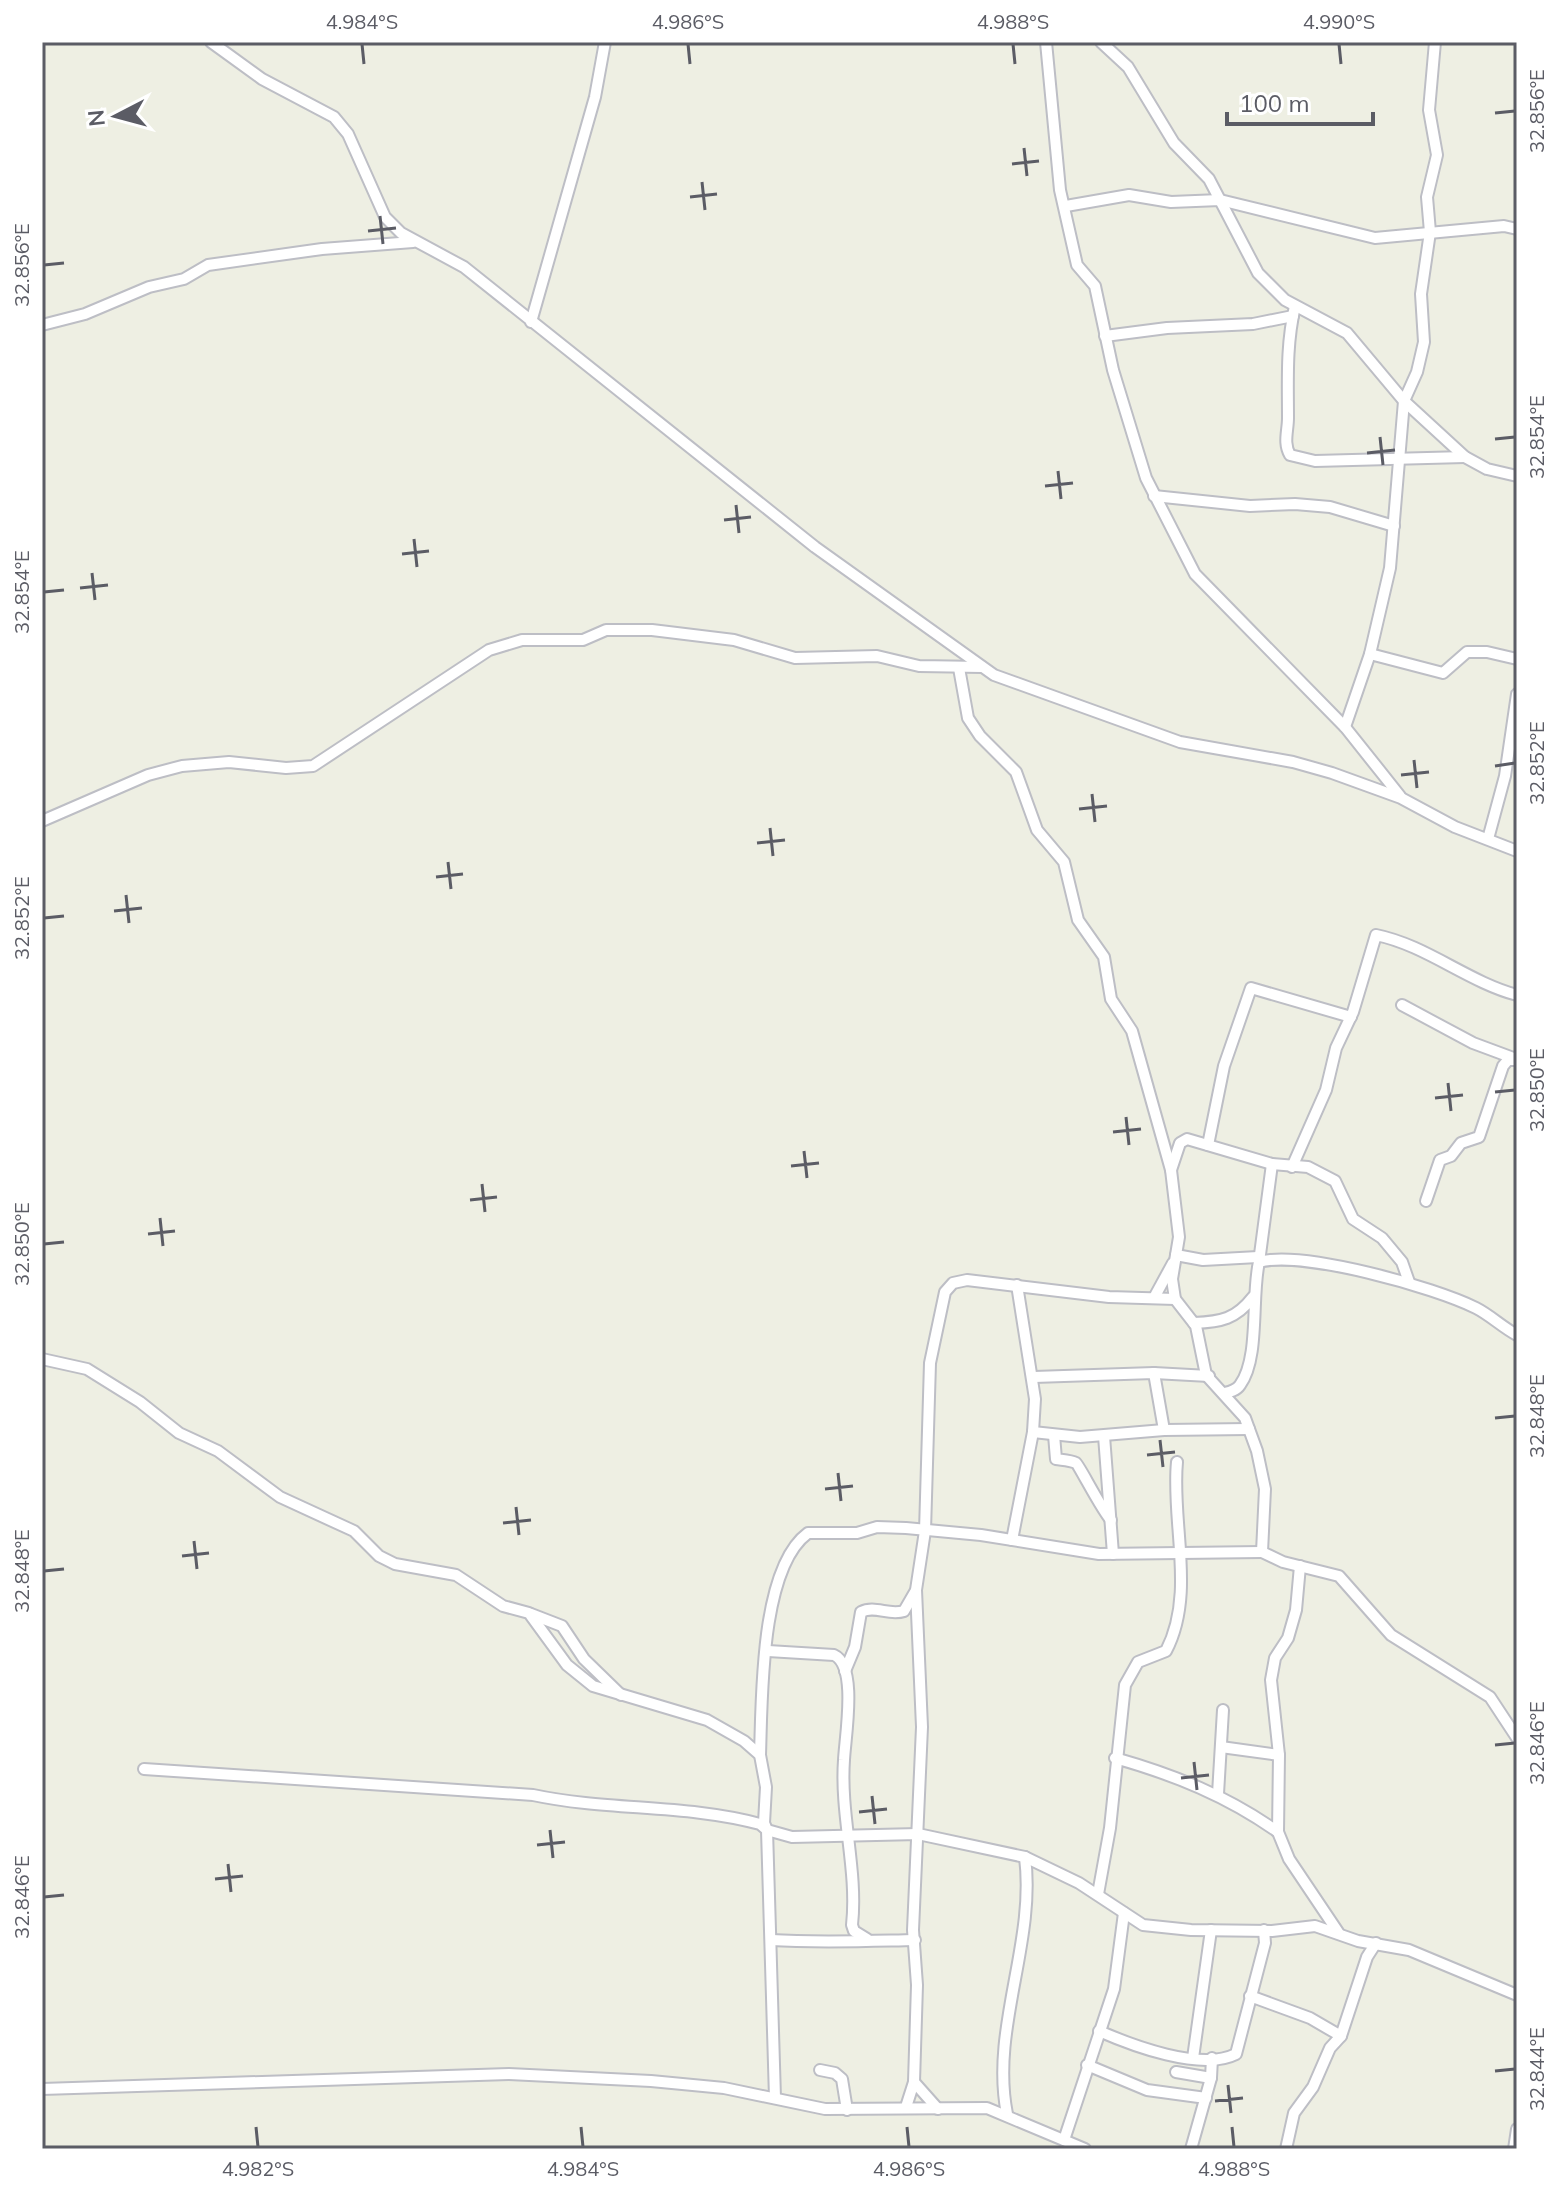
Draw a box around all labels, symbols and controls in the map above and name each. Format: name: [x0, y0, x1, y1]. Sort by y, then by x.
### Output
text: 4.984°S: [326, 9, 398, 34]
text: 4.986°S: [652, 9, 724, 34]
text: 4.988°S: [977, 9, 1049, 34]
text: 4.990°S: [1303, 9, 1375, 34]
text: 32.856°E: [1524, 69, 1549, 153]
north arrow: [76, 76, 156, 156]
scale bar: [1227, 76, 1373, 126]
text: 100 m: [1239, 88, 1310, 118]
text: N: [81, 108, 111, 128]
text: 32.856°E: [9, 223, 34, 307]
text: 32.854°E: [1524, 395, 1549, 479]
text: 32.854°E: [9, 550, 34, 634]
text: 32.852°E: [1524, 721, 1549, 805]
text: 32.852°E: [9, 876, 34, 960]
text: 32.850°E: [1524, 1048, 1549, 1132]
text: 32.850°E: [9, 1202, 34, 1286]
text: 32.848°E: [1524, 1374, 1549, 1458]
text: 32.848°E: [9, 1529, 34, 1613]
text: 32.846°E: [1524, 1701, 1549, 1785]
text: 32.846°E: [9, 1855, 34, 1939]
text: 32.844°E: [1524, 2027, 1549, 2111]
text: 4.982°S: [222, 2156, 294, 2181]
text: 4.984°S: [547, 2156, 619, 2181]
text: 4.986°S: [873, 2156, 945, 2181]
text: 4.988°S: [1198, 2156, 1270, 2181]

